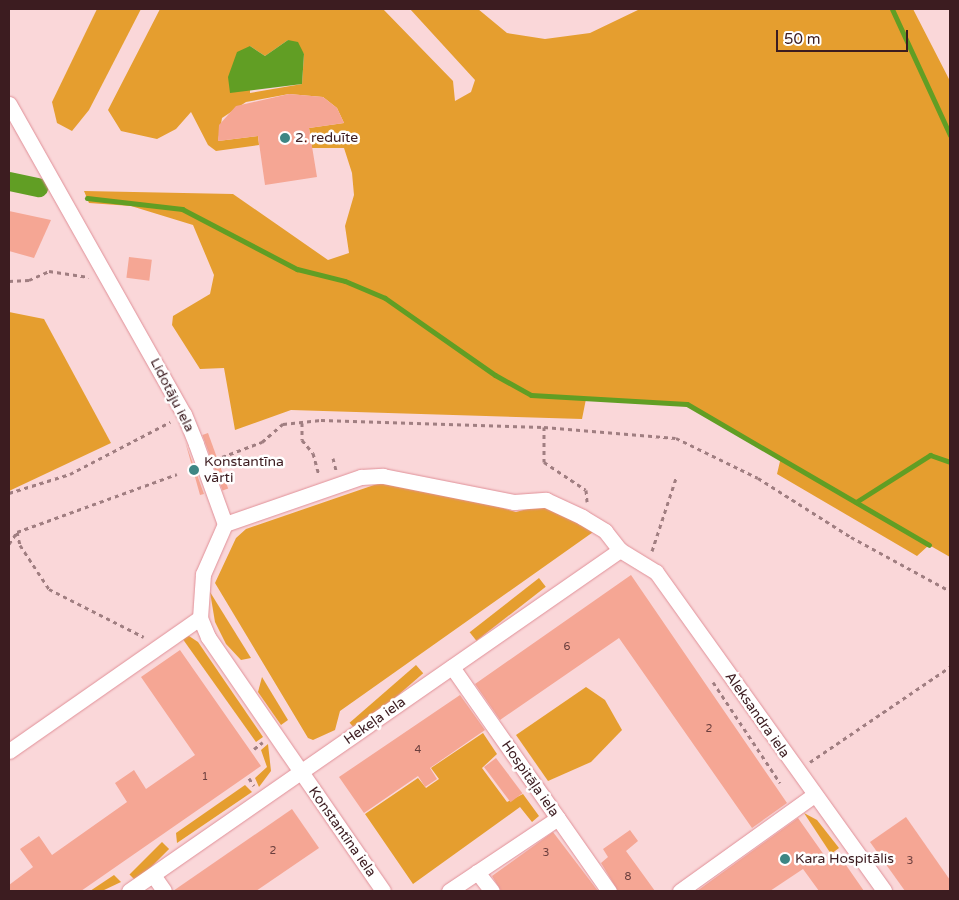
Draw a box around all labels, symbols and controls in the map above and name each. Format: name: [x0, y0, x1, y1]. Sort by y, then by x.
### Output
scale bar: [779, 20, 912, 52]
text: 50 m: [784, 30, 821, 48]
place label: 2. reduīte: [295, 130, 358, 146]
marker: 2. reduīte: [279, 132, 291, 144]
street label: Lidotāju iela: [146, 355, 198, 435]
place label: Konstantīna vārti: [204, 454, 284, 487]
marker: Konstantīna vārti: [188, 464, 200, 476]
house number: 6: [564, 640, 570, 654]
street label: Aleksandra iela: [721, 669, 793, 761]
street label: Hekeļa iela: [341, 694, 409, 748]
house number: 2: [706, 722, 712, 736]
street label: Hospitāļa iela: [498, 738, 562, 820]
house number: 4: [415, 743, 421, 757]
house number: 1: [202, 770, 208, 784]
street label: Konstantīna iela: [305, 784, 379, 880]
house number: 2: [270, 844, 276, 858]
house number: 3: [543, 846, 549, 860]
place label: Kara Hospitālis: [795, 851, 894, 867]
marker: Kara Hospitālis: [779, 853, 791, 865]
house number: 3: [907, 854, 913, 868]
house number: 8: [625, 870, 631, 884]

